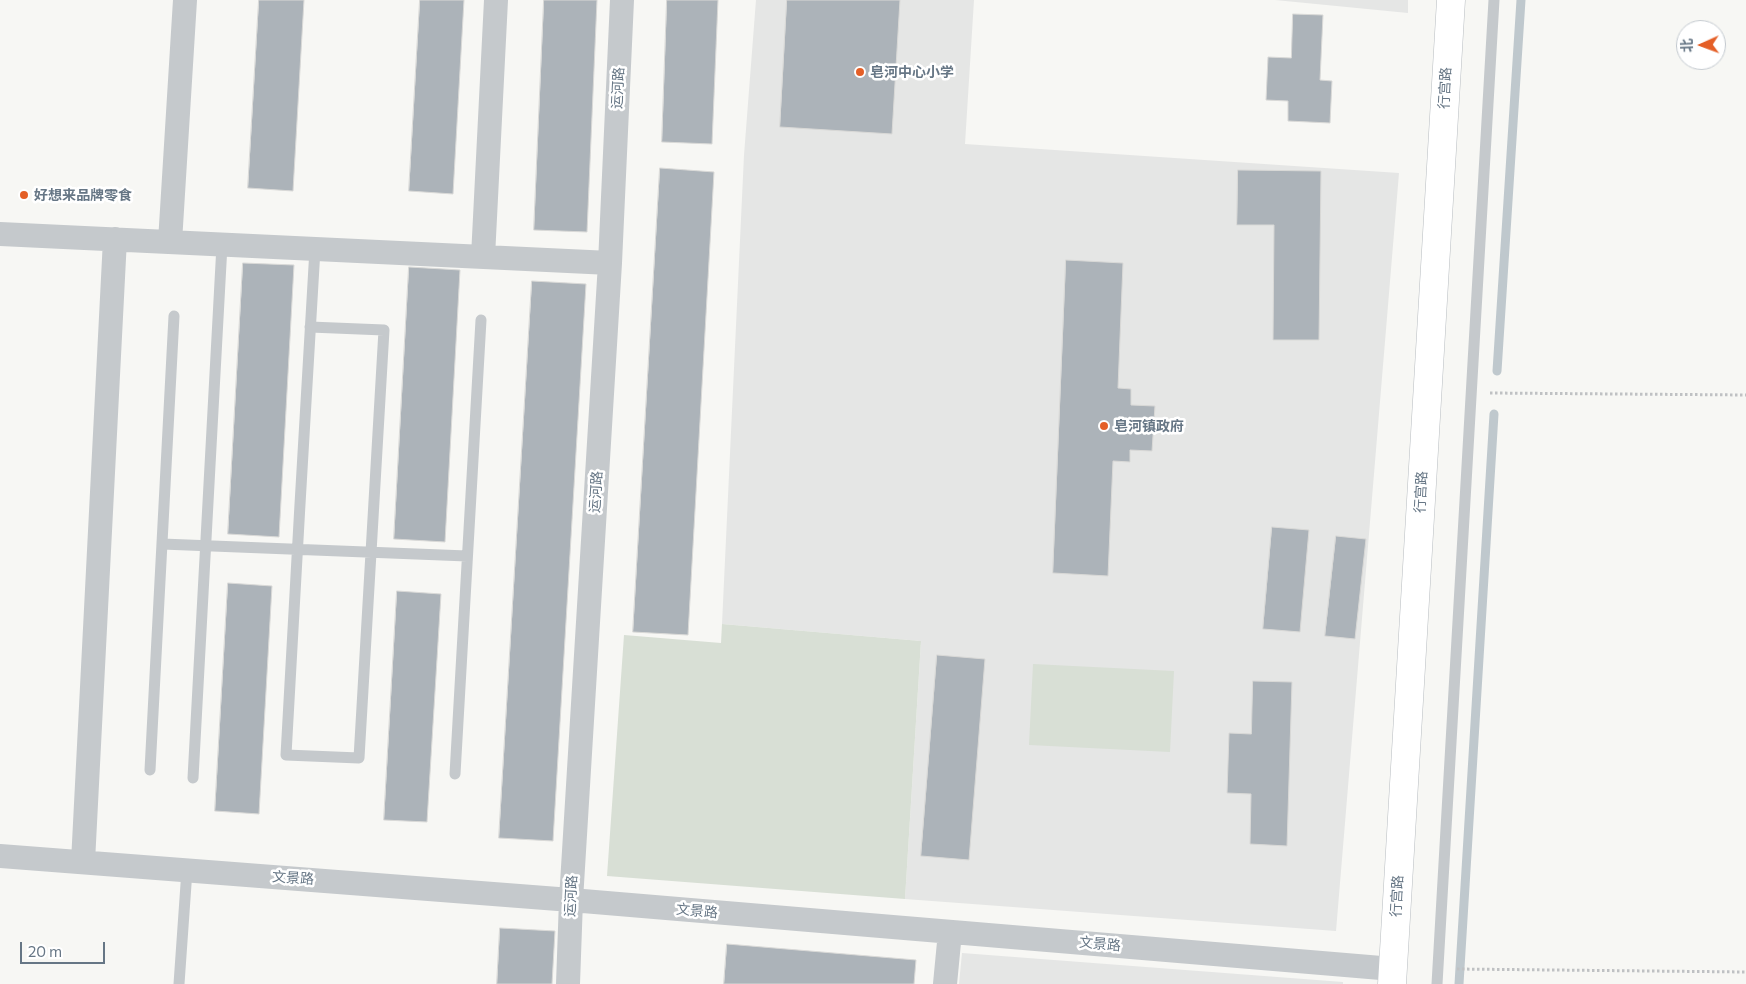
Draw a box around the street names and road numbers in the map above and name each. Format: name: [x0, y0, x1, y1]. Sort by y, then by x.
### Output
street label: 运河路: [609, 67, 627, 109]
street label: 行宫路: [1436, 67, 1454, 109]
street label: 运河路: [586, 470, 606, 514]
street label: 行宫路: [1412, 471, 1430, 513]
street label: 文景路: [271, 868, 315, 888]
street label: 运河路: [562, 875, 580, 917]
street label: 行宫路: [1388, 875, 1406, 917]
street label: 文景路: [675, 901, 719, 921]
street label: 文景路: [1078, 934, 1122, 954]

